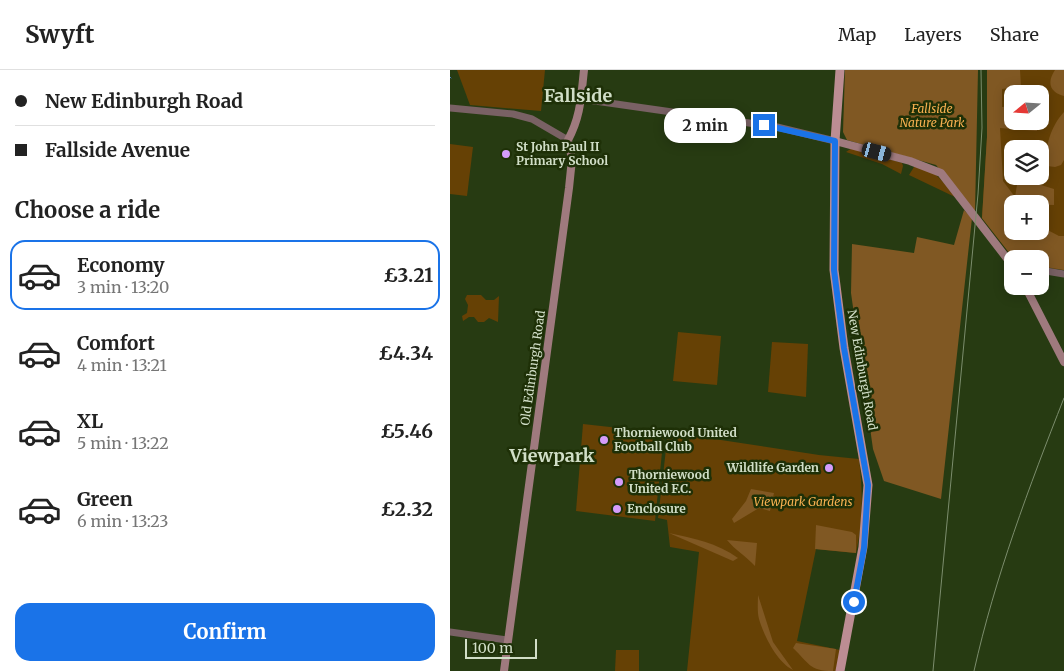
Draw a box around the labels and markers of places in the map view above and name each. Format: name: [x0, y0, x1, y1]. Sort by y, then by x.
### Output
place label: St John Paul II Primary School: [516, 139, 608, 168]
marker: St John Paul II Primary School: [500, 148, 512, 160]
place label: Thorniewood United Football Club: [614, 425, 737, 454]
marker: Thorniewood United Football Club: [598, 434, 610, 446]
place label: Wildlife Garden: [726, 460, 819, 475]
marker: Wildlife Garden: [823, 462, 835, 474]
place label: Thorniewood United F.C.: [629, 467, 710, 496]
marker: Thorniewood United F.C.: [613, 476, 625, 488]
place label: Enclosure: [627, 501, 686, 516]
marker: Enclosure: [611, 503, 623, 515]

